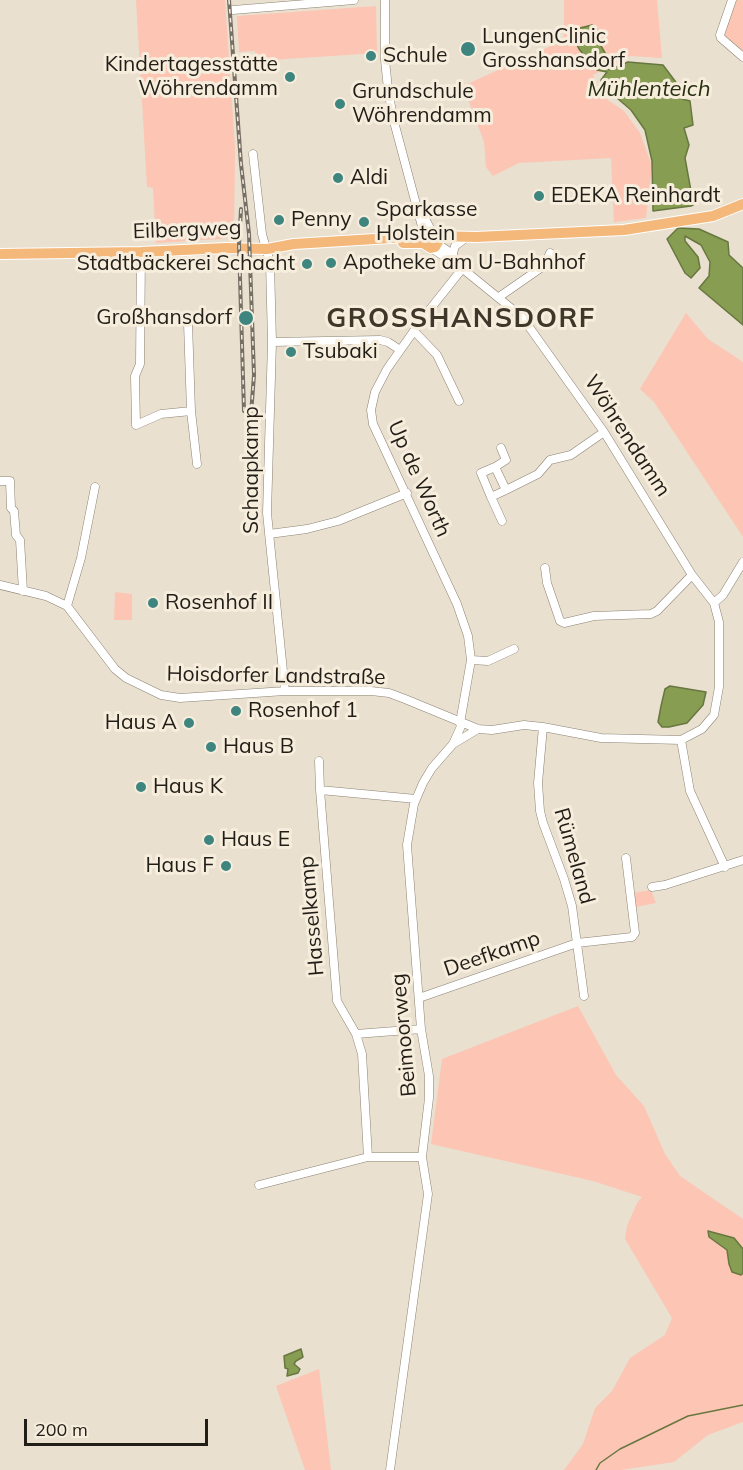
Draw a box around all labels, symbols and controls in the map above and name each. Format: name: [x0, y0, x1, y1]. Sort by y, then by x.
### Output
place label: LungenClinic Grosshansdorf: [482, 24, 625, 74]
marker: LungenClinic Grosshansdorf: [459, 40, 477, 58]
place label: Schule: [383, 43, 447, 69]
marker: Schule: [364, 49, 378, 63]
place label: Kindertagesstätte Wöhrendamm: [105, 52, 278, 102]
marker: Kindertagesstätte Wöhrendamm: [283, 70, 297, 84]
water label: Mühlenteich: [587, 76, 711, 102]
place label: Grundschule Wöhrendamm: [352, 79, 492, 129]
marker: Grundschule Wöhrendamm: [333, 97, 347, 111]
place label: Aldi: [350, 165, 388, 191]
marker: Aldi: [331, 171, 345, 185]
place label: EDEKA Reinhardt: [551, 183, 720, 209]
marker: EDEKA Reinhardt: [532, 189, 546, 203]
place label: Sparkasse Holstein: [376, 197, 477, 247]
place label: Penny: [291, 207, 351, 233]
marker: Penny: [272, 213, 286, 227]
marker: Sparkasse Holstein: [357, 215, 371, 229]
street label: Eilbergweg: [132, 216, 242, 244]
place label: Apotheke am U-Bahnhof: [343, 250, 585, 276]
place label: Stadtbäckerei Schacht: [77, 251, 295, 277]
marker: Apotheke am U-Bahnhof: [324, 256, 338, 270]
marker: Stadtbäckerei Schacht: [300, 257, 314, 271]
district label: GROSSHANSDORF: [326, 303, 596, 335]
place label: Großhansdorf: [96, 305, 232, 331]
marker: Großhansdorf: [237, 309, 255, 327]
place label: Tsubaki: [303, 339, 378, 365]
marker: Tsubaki: [284, 345, 298, 359]
street label: Wöhrendamm: [578, 371, 676, 501]
street label: Schaapkamp: [239, 406, 265, 534]
street label: Up de Worth: [382, 417, 456, 541]
place label: Rosenhof II: [165, 590, 273, 616]
marker: Rosenhof II: [146, 596, 160, 610]
street label: Hoisdorfer Landstraße: [166, 661, 386, 691]
place label: Rosenhof 1: [248, 698, 358, 724]
marker: Rosenhof 1: [229, 704, 243, 718]
place label: Haus A: [105, 710, 177, 736]
marker: Haus A: [182, 716, 196, 730]
place label: Haus B: [223, 734, 294, 760]
marker: Haus B: [204, 740, 218, 754]
place label: Haus K: [153, 774, 223, 800]
marker: Haus K: [134, 780, 148, 794]
street label: Rümeland: [548, 805, 600, 907]
place label: Haus E: [221, 827, 290, 853]
marker: Haus E: [202, 833, 216, 847]
place label: Haus F: [145, 853, 214, 879]
street label: Hasselkamp: [294, 855, 330, 977]
marker: Haus F: [219, 859, 233, 873]
street label: Deefkamp: [441, 926, 543, 982]
street label: Beimoorweg: [386, 972, 422, 1098]
scale bar: [27, 1407, 212, 1445]
text: 200 m: [35, 1418, 88, 1441]

